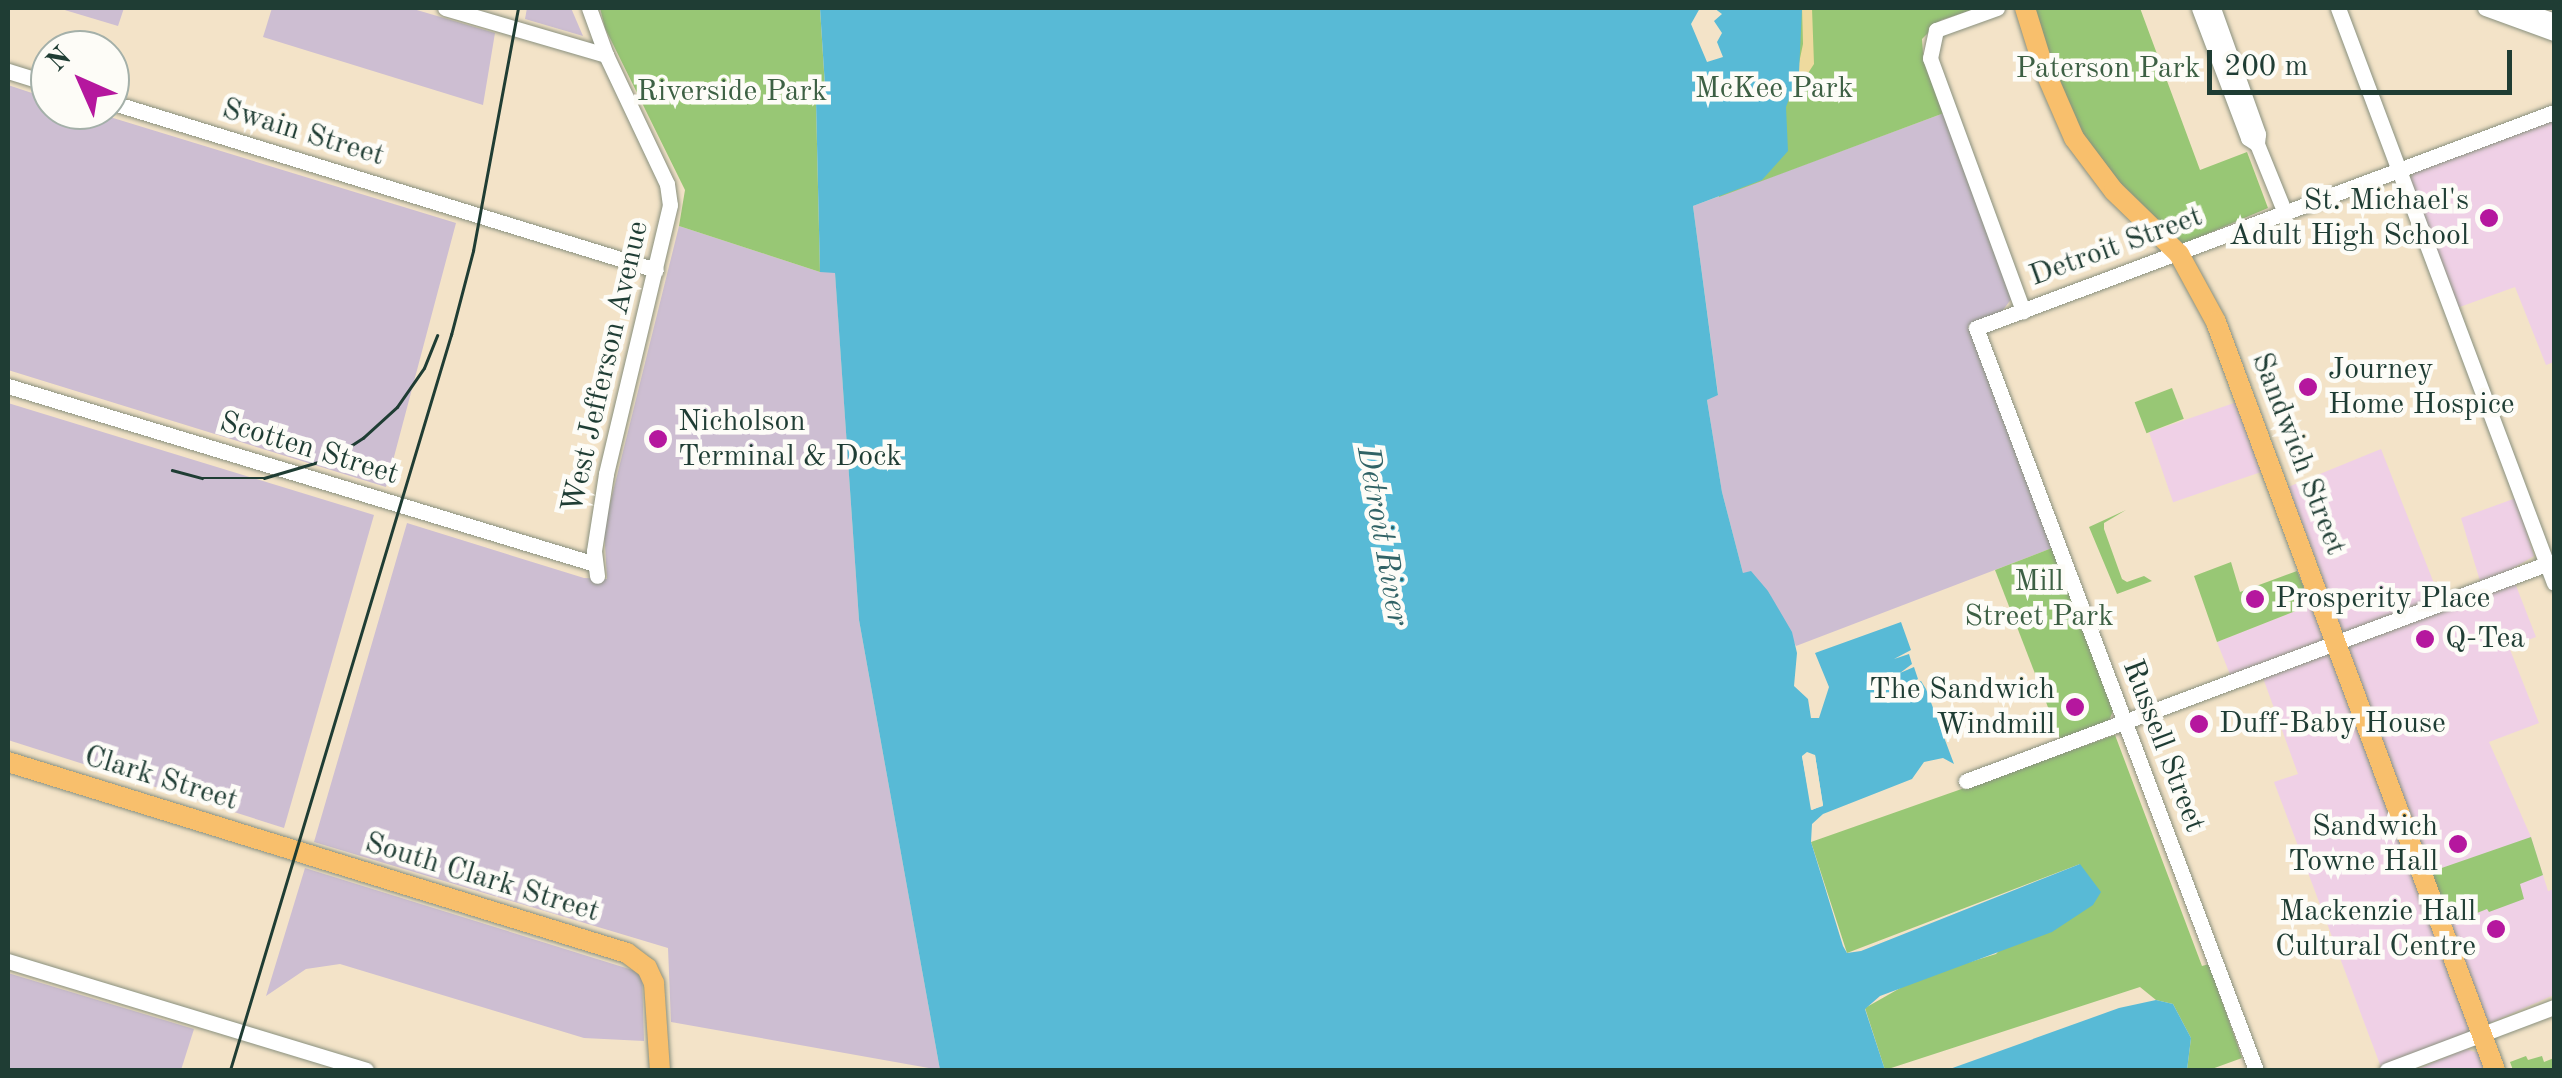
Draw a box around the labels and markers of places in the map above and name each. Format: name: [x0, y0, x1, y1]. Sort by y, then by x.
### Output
place label: St. Michael's Adult High School: [2229, 183, 2469, 254]
marker: St. Michael's Adult High School: [2478, 207, 2500, 229]
place label: Journey Home Hospice: [2328, 352, 2515, 422]
marker: Journey Home Hospice: [2297, 376, 2319, 398]
place label: Nicholson Terminal & Dock: [678, 404, 902, 474]
marker: Nicholson Terminal & Dock: [647, 428, 669, 450]
place label: Prosperity Place: [2275, 581, 2490, 617]
marker: Prosperity Place: [2244, 588, 2266, 610]
place label: Q-Tea: [2445, 621, 2525, 657]
marker: Q-Tea: [2414, 628, 2436, 650]
place label: The Sandwich Windmill: [1869, 672, 2055, 742]
marker: The Sandwich Windmill: [2064, 696, 2086, 718]
place label: Duff-Baby House: [2219, 706, 2446, 742]
marker: Duff-Baby House: [2188, 713, 2210, 735]
place label: Sandwich Towne Hall: [2288, 809, 2438, 880]
marker: Sandwich Towne Hall: [2447, 833, 2469, 855]
place label: Mackenzie Hall Cultural Centre: [2275, 894, 2476, 964]
marker: Mackenzie Hall Cultural Centre: [2485, 918, 2507, 940]

